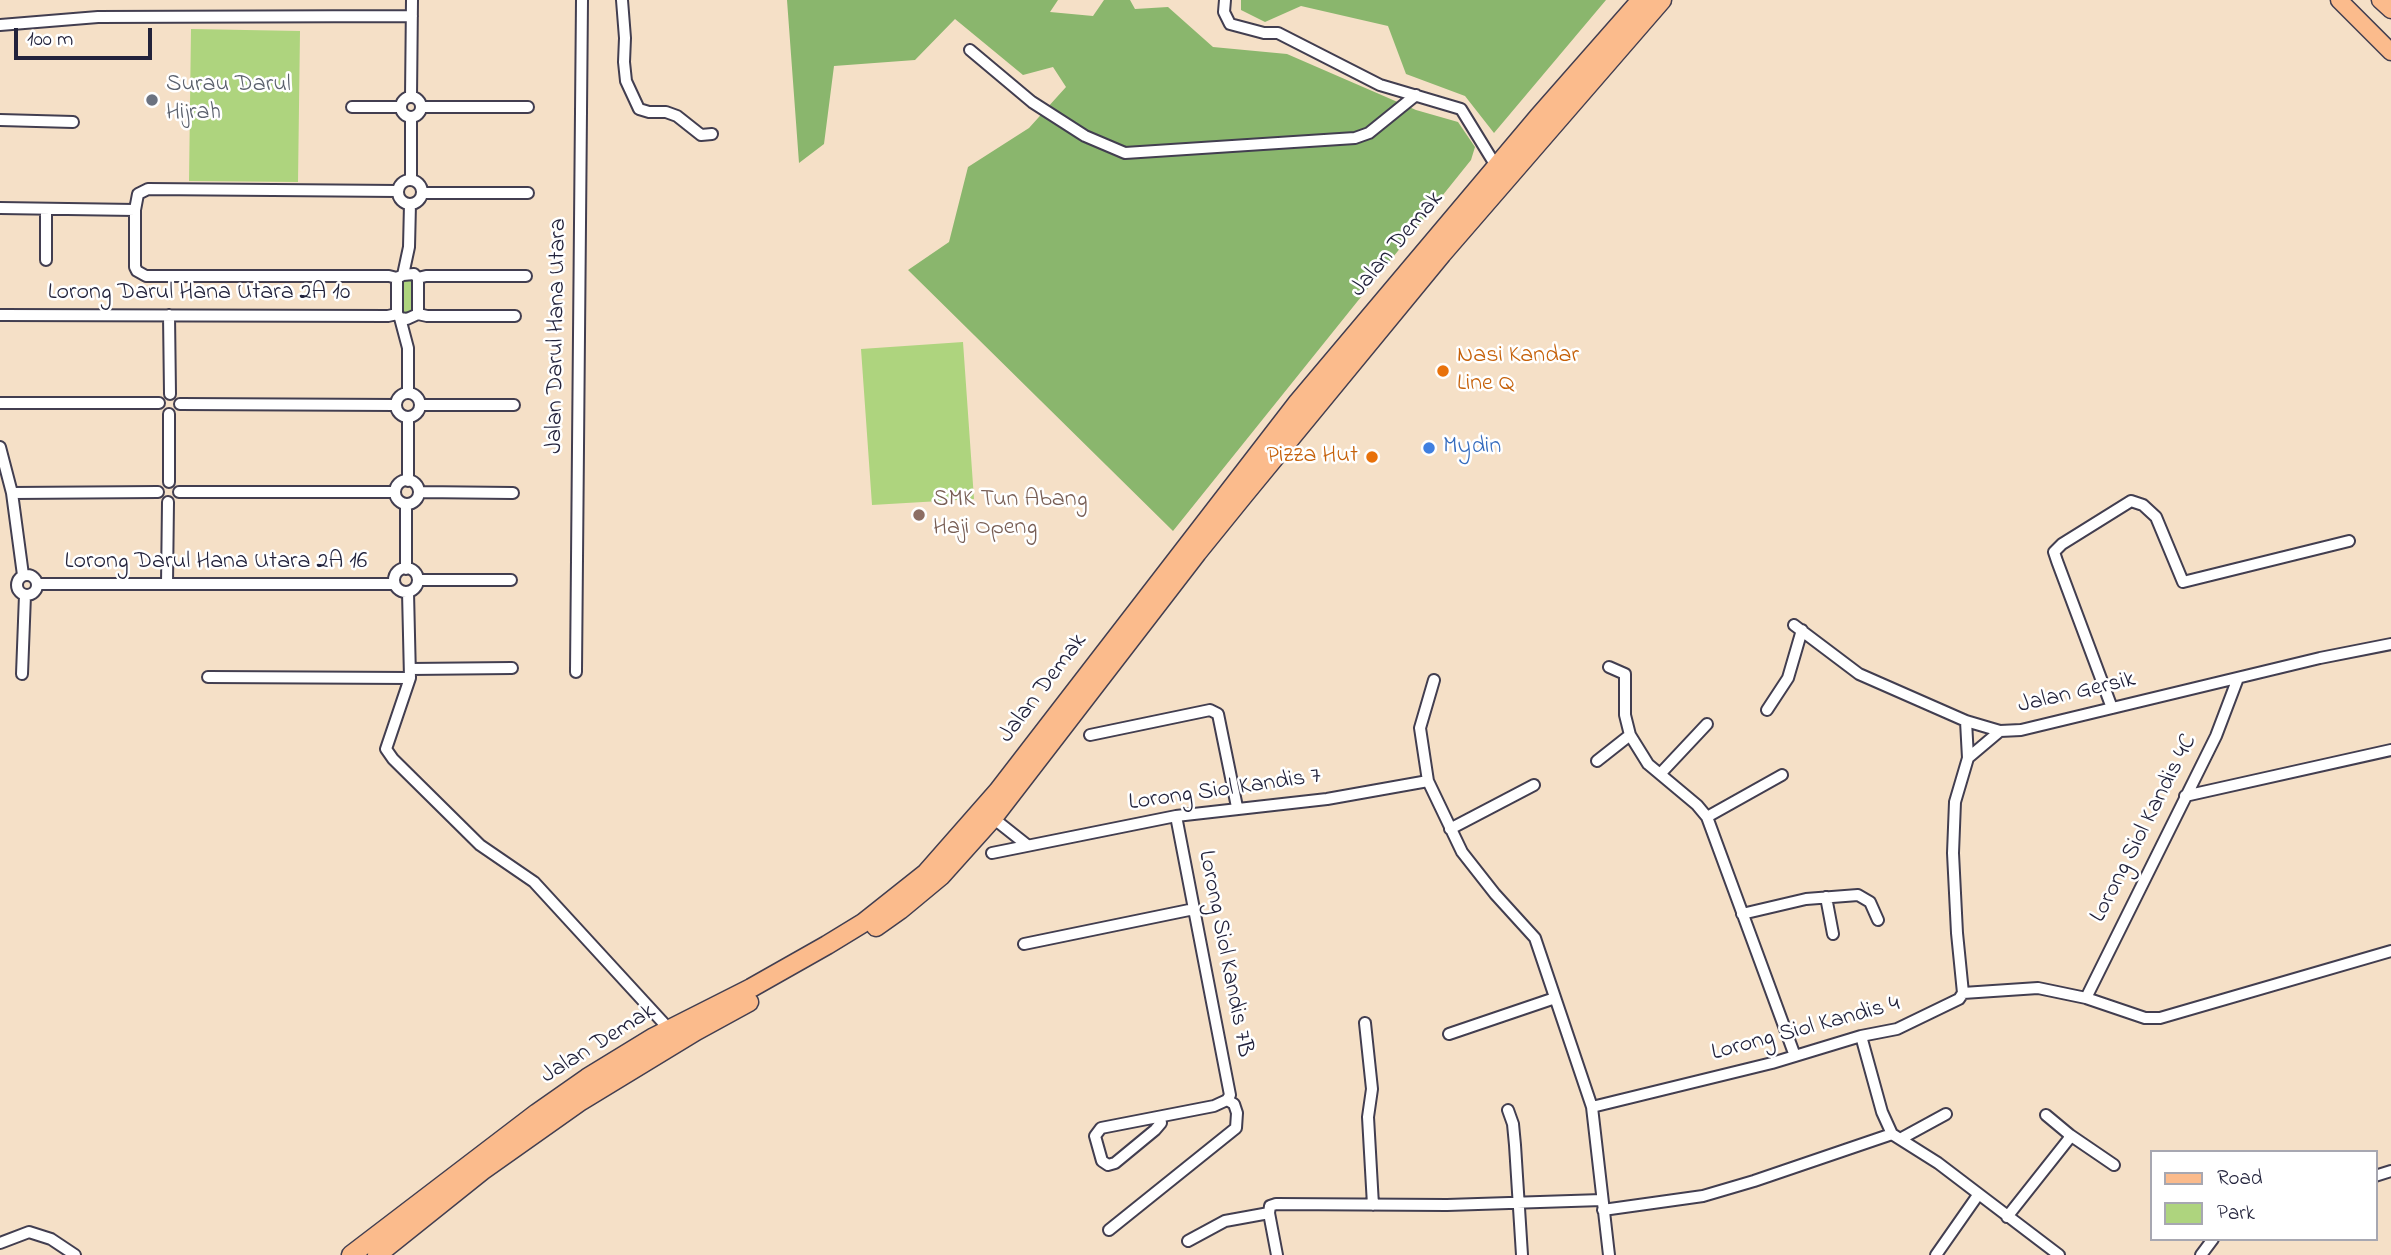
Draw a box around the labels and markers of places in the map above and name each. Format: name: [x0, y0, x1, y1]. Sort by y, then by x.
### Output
place label: Surau Darul Hijrah: [166, 72, 291, 128]
marker: Surau Darul Hijrah: [144, 92, 160, 108]
place label: Nasi Kandar Line Q: [1457, 343, 1579, 399]
marker: Nasi Kandar Line Q: [1435, 363, 1451, 379]
place label: Mydin: [1443, 434, 1501, 462]
marker: Mydin: [1421, 440, 1437, 456]
place label: Pizza Hut: [1266, 443, 1358, 471]
marker: Pizza Hut: [1364, 449, 1380, 465]
place label: SMK Tun Abang Haji Openg: [933, 487, 1087, 543]
marker: SMK Tun Abang Haji Openg: [911, 507, 927, 523]

